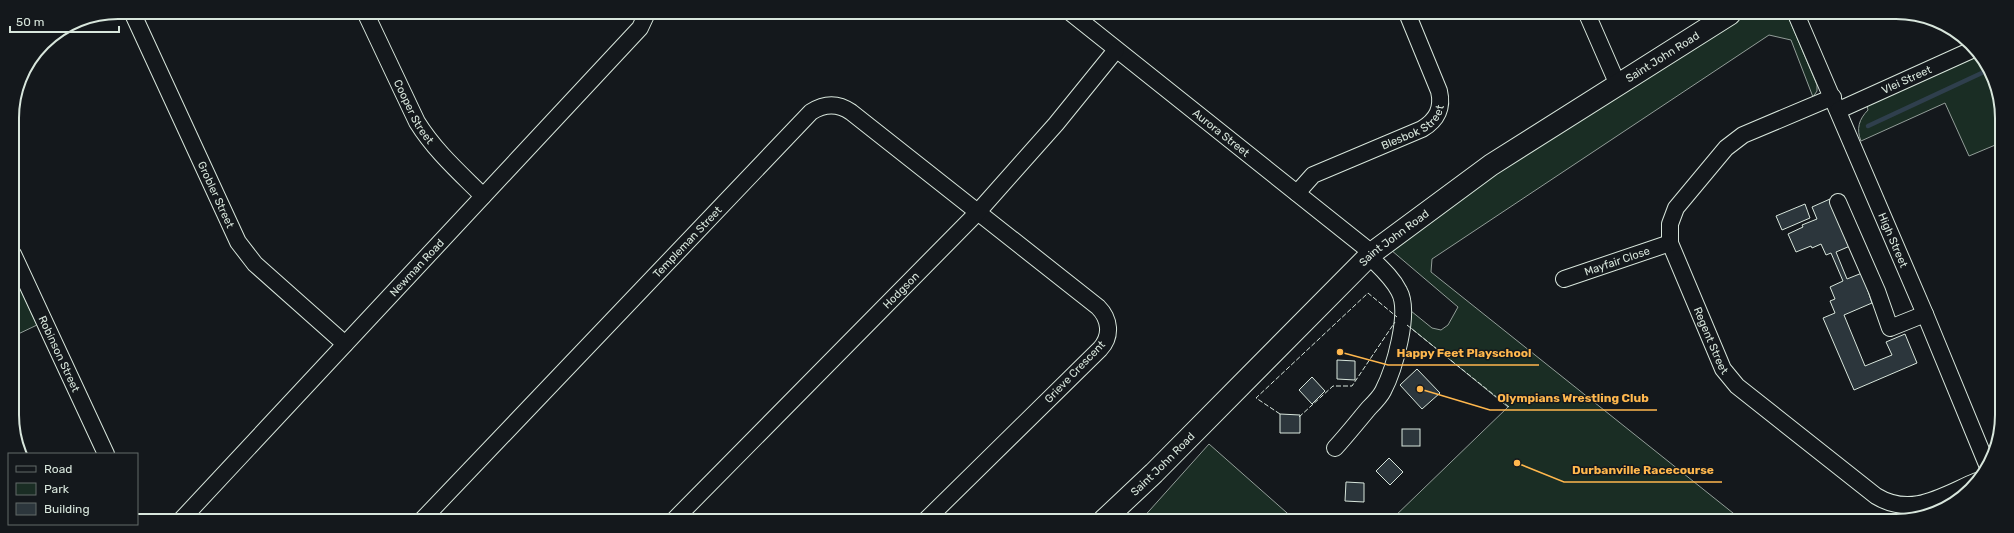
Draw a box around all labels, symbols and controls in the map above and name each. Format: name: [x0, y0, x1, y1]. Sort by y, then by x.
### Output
scale bar: [10, 8, 119, 34]
text: 50 m: [16, 15, 44, 29]
street label: Saint John Road: [1623, 29, 1702, 85]
street label: Vlei Street: [1879, 62, 1934, 96]
street label: Cooper Street: [391, 77, 437, 147]
street label: Blesbok Street: [1379, 103, 1447, 152]
street label: Aurora Street: [1190, 106, 1253, 160]
street label: Grobler Street: [195, 159, 237, 230]
street label: Templeman Street: [650, 203, 725, 280]
street label: Saint John Road: [1356, 207, 1431, 269]
street label: High Street: [1876, 211, 1911, 270]
street label: Newman Road: [387, 236, 447, 299]
street label: Mayfair Close: [1583, 244, 1652, 278]
street label: Hodgson: [880, 269, 922, 311]
street label: Regent Street: [1691, 305, 1731, 377]
street label: Robinson Street: [36, 314, 83, 395]
street label: Grieve Crescent: [1042, 338, 1108, 406]
callout: Happy Feet Playschool: [1388, 341, 1539, 365]
text: Happy Feet Playschool: [1396, 346, 1532, 360]
callout: Olympians Wrestling Club: [1490, 386, 1657, 410]
text: Olympians Wrestling Club: [1497, 391, 1649, 405]
street label: Saint John Road: [1128, 430, 1197, 498]
legend: [8, 453, 138, 525]
callout: Durbanville Racecourse: [1564, 458, 1722, 482]
text: Road: [44, 462, 72, 476]
text: Durbanville Racecourse: [1572, 463, 1714, 477]
text: Park: [44, 482, 70, 496]
text: Building: [44, 502, 90, 516]

